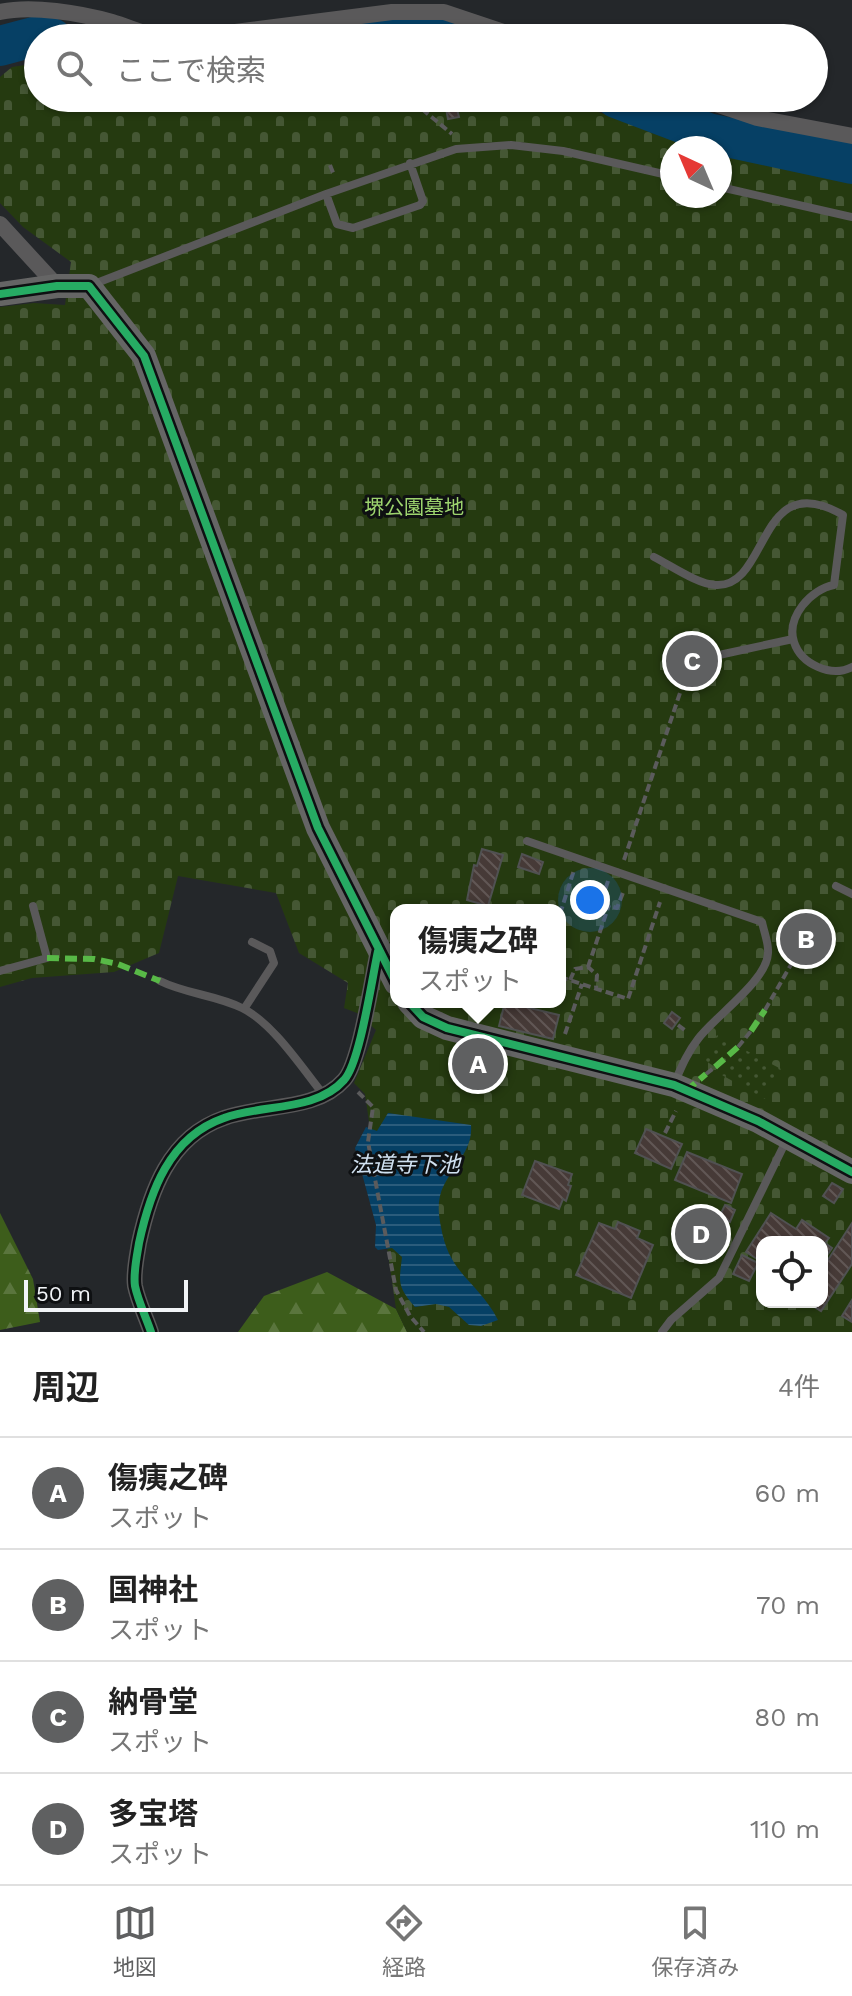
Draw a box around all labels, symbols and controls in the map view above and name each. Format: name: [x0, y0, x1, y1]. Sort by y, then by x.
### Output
search box: [24, 24, 828, 112]
icon: search: [52, 46, 96, 90]
text: ここで検索: [116, 53, 266, 88]
north arrow: [660, 136, 732, 208]
park label: 堺公園墓地: [364, 495, 464, 519]
pin: C: [666, 631, 718, 691]
your location: [570, 880, 610, 920]
popup: [390, 904, 566, 1008]
pin: B: [780, 909, 832, 969]
text: 傷痍之碑: [418, 923, 538, 958]
text: スポット: [418, 966, 522, 996]
pin: A: [452, 1034, 504, 1094]
water label: 法道寺下池: [350, 1152, 462, 1177]
pin: D: [675, 1204, 727, 1264]
map controls: [756, 1236, 828, 1308]
button: locate: [756, 1236, 828, 1308]
scale bar: [24, 1276, 188, 1312]
text: 50 m: [36, 1281, 91, 1306]
text: 周辺: [32, 1367, 100, 1407]
text: 4件: [778, 1372, 820, 1402]
text: 傷痍之碑: [108, 1460, 228, 1495]
text: A: [49, 1478, 67, 1508]
text: 60 m: [754, 1478, 820, 1508]
text: スポット: [108, 1503, 212, 1533]
text: 国神社: [108, 1572, 198, 1607]
text: B: [49, 1590, 67, 1620]
text: 70 m: [756, 1590, 820, 1620]
text: スポット: [108, 1615, 212, 1645]
text: 納骨堂: [108, 1684, 198, 1719]
text: C: [49, 1702, 67, 1732]
text: 80 m: [754, 1702, 820, 1732]
text: スポット: [108, 1727, 212, 1757]
text: 多宝塔: [108, 1796, 198, 1831]
text: D: [49, 1814, 67, 1844]
text: 110 m: [750, 1814, 820, 1844]
text: スポット: [108, 1839, 212, 1869]
tab: 地図: [113, 1901, 157, 1981]
tab: 経路: [382, 1901, 426, 1981]
tab: 保存済み: [651, 1901, 739, 1981]

